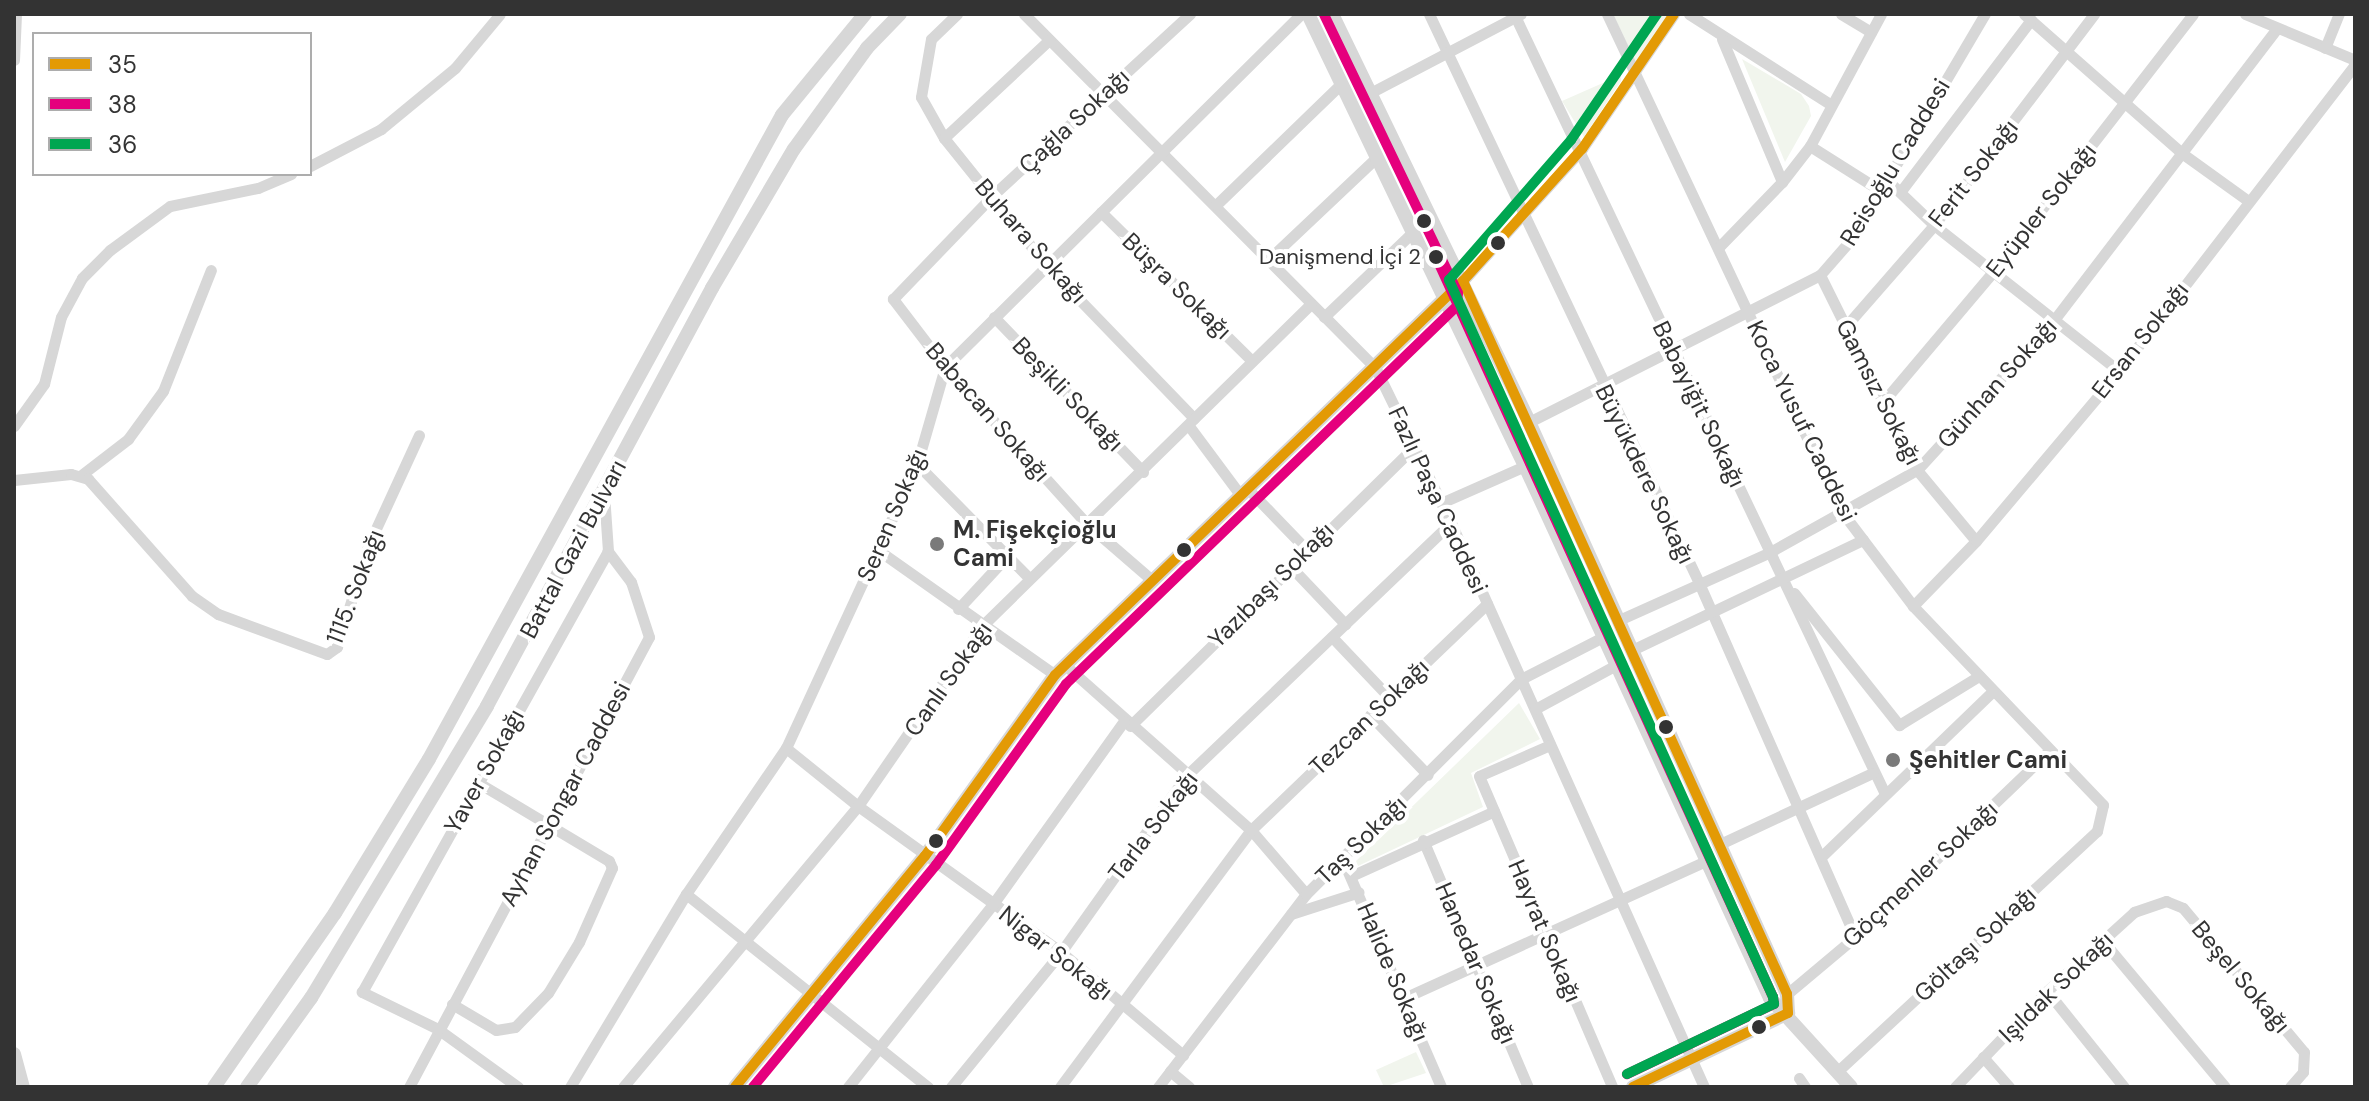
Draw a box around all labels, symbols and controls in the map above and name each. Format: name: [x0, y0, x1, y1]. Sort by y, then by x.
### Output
legend: [32, 32, 312, 176]
text: 35: [108, 49, 137, 80]
street label: Çağla Sokağı: [1013, 63, 1135, 179]
street label: Reisoğlu Caddesi: [1834, 73, 1956, 251]
text: 38: [108, 89, 137, 120]
street label: Ferit Sokağı: [1922, 114, 2024, 232]
text: 36: [108, 129, 137, 160]
street label: Eyüpler Sokağı: [1980, 137, 2102, 283]
street label: Buhara Sokağı: [969, 173, 1093, 309]
unlabelled marker: [1416, 213, 1432, 229]
street label: Büşra Sokağı: [1116, 227, 1238, 345]
unlabelled marker: [1490, 235, 1506, 251]
place label: Danişmend İçi 2: [1259, 244, 1421, 270]
marker: Danişmend İçi 2: [1428, 249, 1444, 265]
street label: Ersan Sokağı: [2086, 276, 2194, 404]
street label: Günhan Sokağı: [1931, 312, 2063, 454]
street label: Gamsız Sokağı: [1830, 314, 1928, 470]
street label: Babayiğit Sokağı: [1646, 316, 1752, 492]
street label: Koca Yusuf Caddesi: [1741, 316, 1863, 526]
street label: Beşikli Sokağı: [1006, 331, 1130, 457]
street label: Babacan Sokağı: [920, 337, 1056, 487]
street label: Büyükdere Sokağı: [1589, 380, 1701, 568]
street label: Fazlı Paşa Caddesi: [1382, 402, 1494, 598]
street label: Seren Sokağı: [851, 444, 933, 586]
street label: Battal Gazi Bulvarı: [514, 455, 632, 643]
place label: M. Fişekçioğlu Cami: [953, 516, 1116, 572]
street label: Yazıbaşı Sokağı: [1202, 516, 1340, 654]
street label: 1115. Sokağı: [320, 526, 390, 648]
marker: M. Fişekçioğlu Cami: [928, 535, 946, 553]
unlabelled marker: [1176, 542, 1192, 558]
street label: Canlı Sokağı: [898, 616, 998, 742]
street label: Tezcan Sokağı: [1303, 653, 1435, 781]
street label: Ayhan Songar Caddesi: [494, 677, 636, 911]
street label: Yaver Sokağı: [438, 704, 530, 838]
unlabelled marker: [1658, 719, 1674, 735]
place label: Şehitler Cami: [1909, 746, 2067, 774]
marker: Şehitler Cami: [1884, 751, 1902, 769]
street label: Tarla Sokağı: [1102, 765, 1204, 887]
street label: Taş Sokağı: [1310, 790, 1412, 890]
street label: Göçmenler Sokağı: [1837, 795, 2003, 953]
unlabelled marker: [928, 833, 944, 849]
street label: Hayrat Sokağı: [1502, 856, 1588, 1006]
street label: Hanedar Sokağı: [1429, 878, 1523, 1048]
street label: Göltaşı Sokağı: [1908, 880, 2042, 1008]
street label: Halide Sokağı: [1351, 898, 1435, 1046]
street label: Nigar Sokağı: [994, 900, 1118, 1006]
street label: Beşel Sokağı: [2186, 915, 2296, 1039]
street label: Işıldak Sokağı: [1993, 926, 2119, 1048]
unlabelled marker: [1751, 1019, 1767, 1035]

